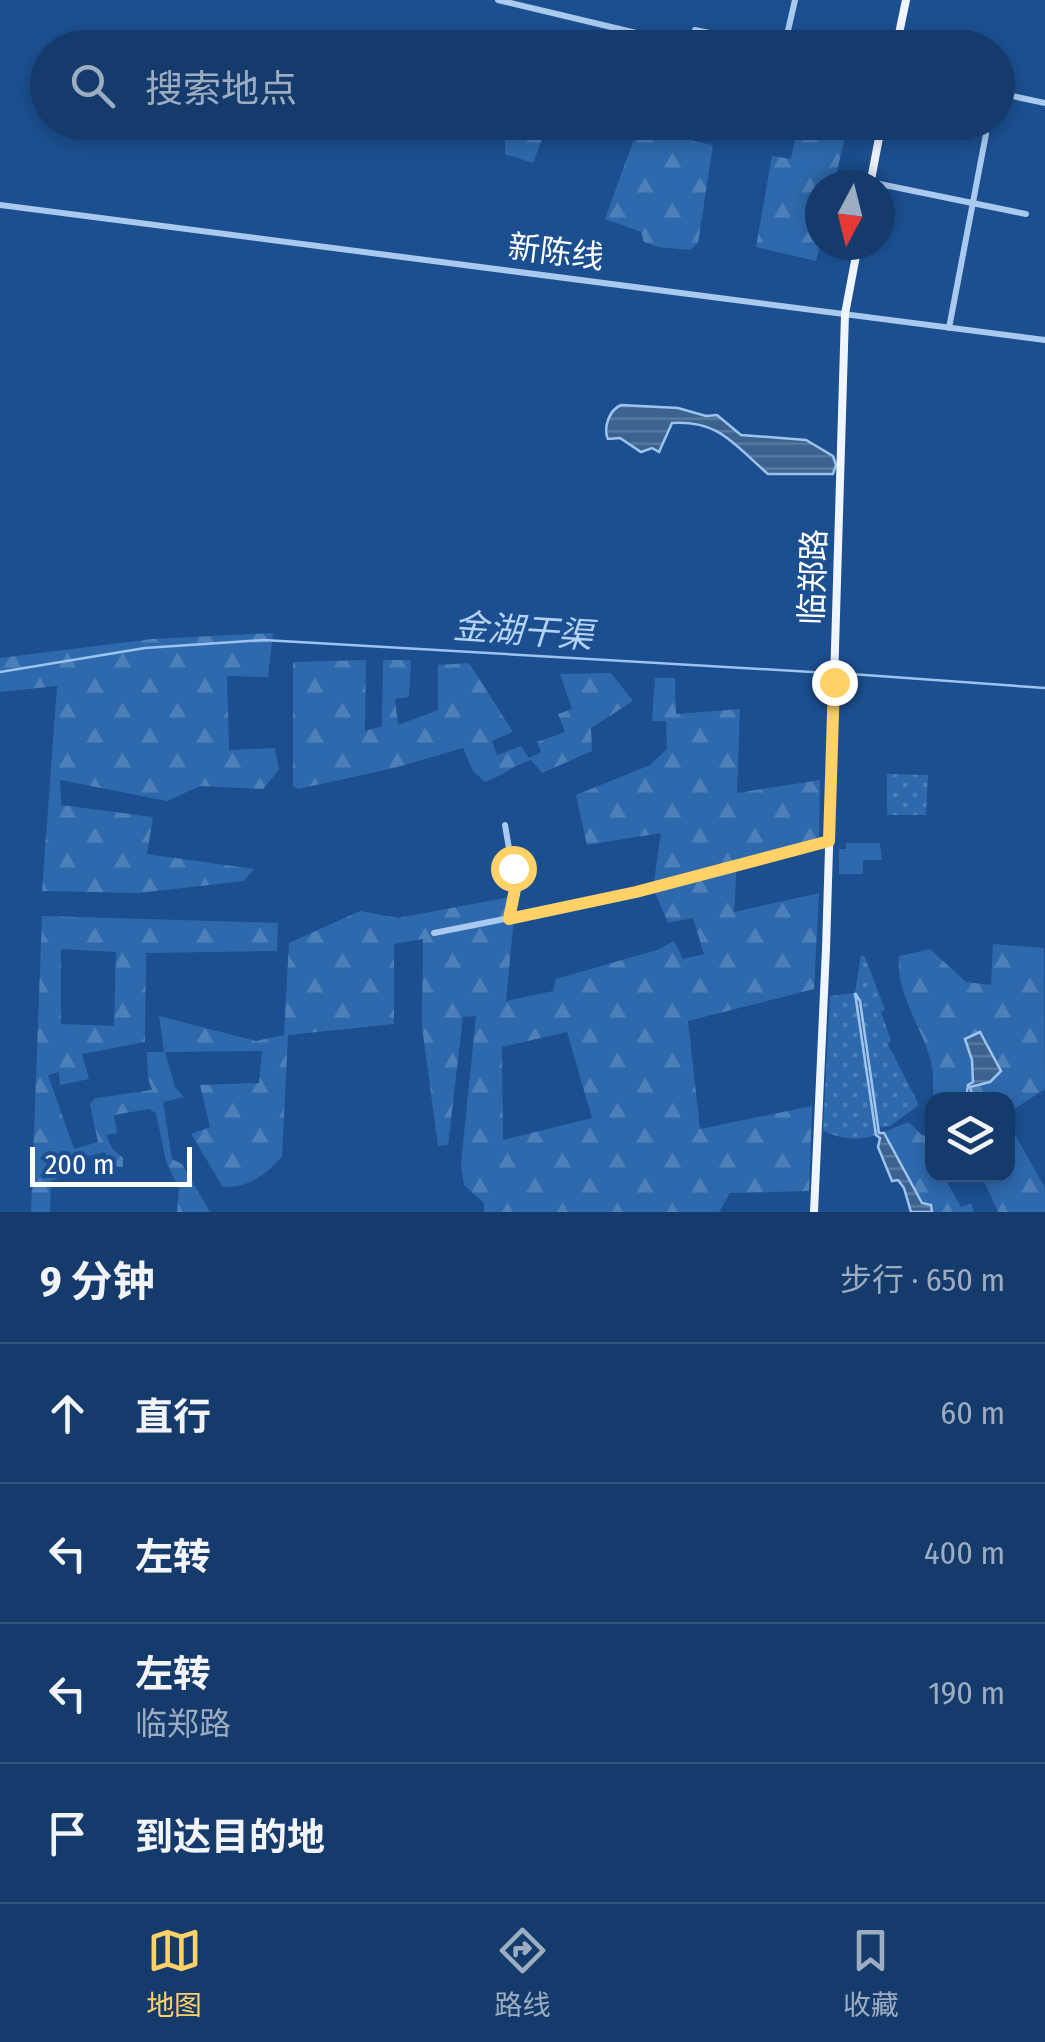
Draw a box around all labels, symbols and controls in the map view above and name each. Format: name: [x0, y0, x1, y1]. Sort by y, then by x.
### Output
search box: [30, 30, 1015, 140]
icon: search: [65, 58, 120, 113]
text: 搜索地点: [145, 66, 297, 112]
north arrow: [805, 170, 895, 260]
street label: 新陈线: [506, 227, 606, 277]
street label: 临郑路: [792, 528, 834, 626]
water label: 金湖干渠: [452, 605, 599, 657]
route end: [812, 660, 858, 706]
route start: [491, 846, 537, 892]
map controls: [925, 1092, 1015, 1182]
button: layers: [925, 1092, 1015, 1182]
scale bar: [30, 1142, 192, 1186]
text: 200 m: [45, 1148, 115, 1181]
text: 9 分钟: [40, 1257, 154, 1307]
text: 步行 · 650 m: [840, 1261, 1005, 1299]
icon: ahead: [40, 1386, 95, 1441]
text: 直行: [135, 1394, 211, 1440]
text: 60 m: [940, 1394, 1005, 1432]
icon: left: [40, 1526, 95, 1581]
text: 左转: [135, 1534, 211, 1580]
text: 400 m: [924, 1534, 1005, 1572]
text: 左转: [135, 1651, 211, 1697]
icon: left: [40, 1666, 95, 1721]
text: 190 m: [928, 1674, 1005, 1712]
text: 临郑路: [135, 1705, 231, 1743]
icon: arrive: [40, 1806, 95, 1861]
text: 到达目的地: [135, 1814, 325, 1860]
tab: 地图: [146, 1923, 202, 2023]
tab: 路线: [494, 1923, 551, 2023]
tab: 收藏: [843, 1923, 899, 2023]

